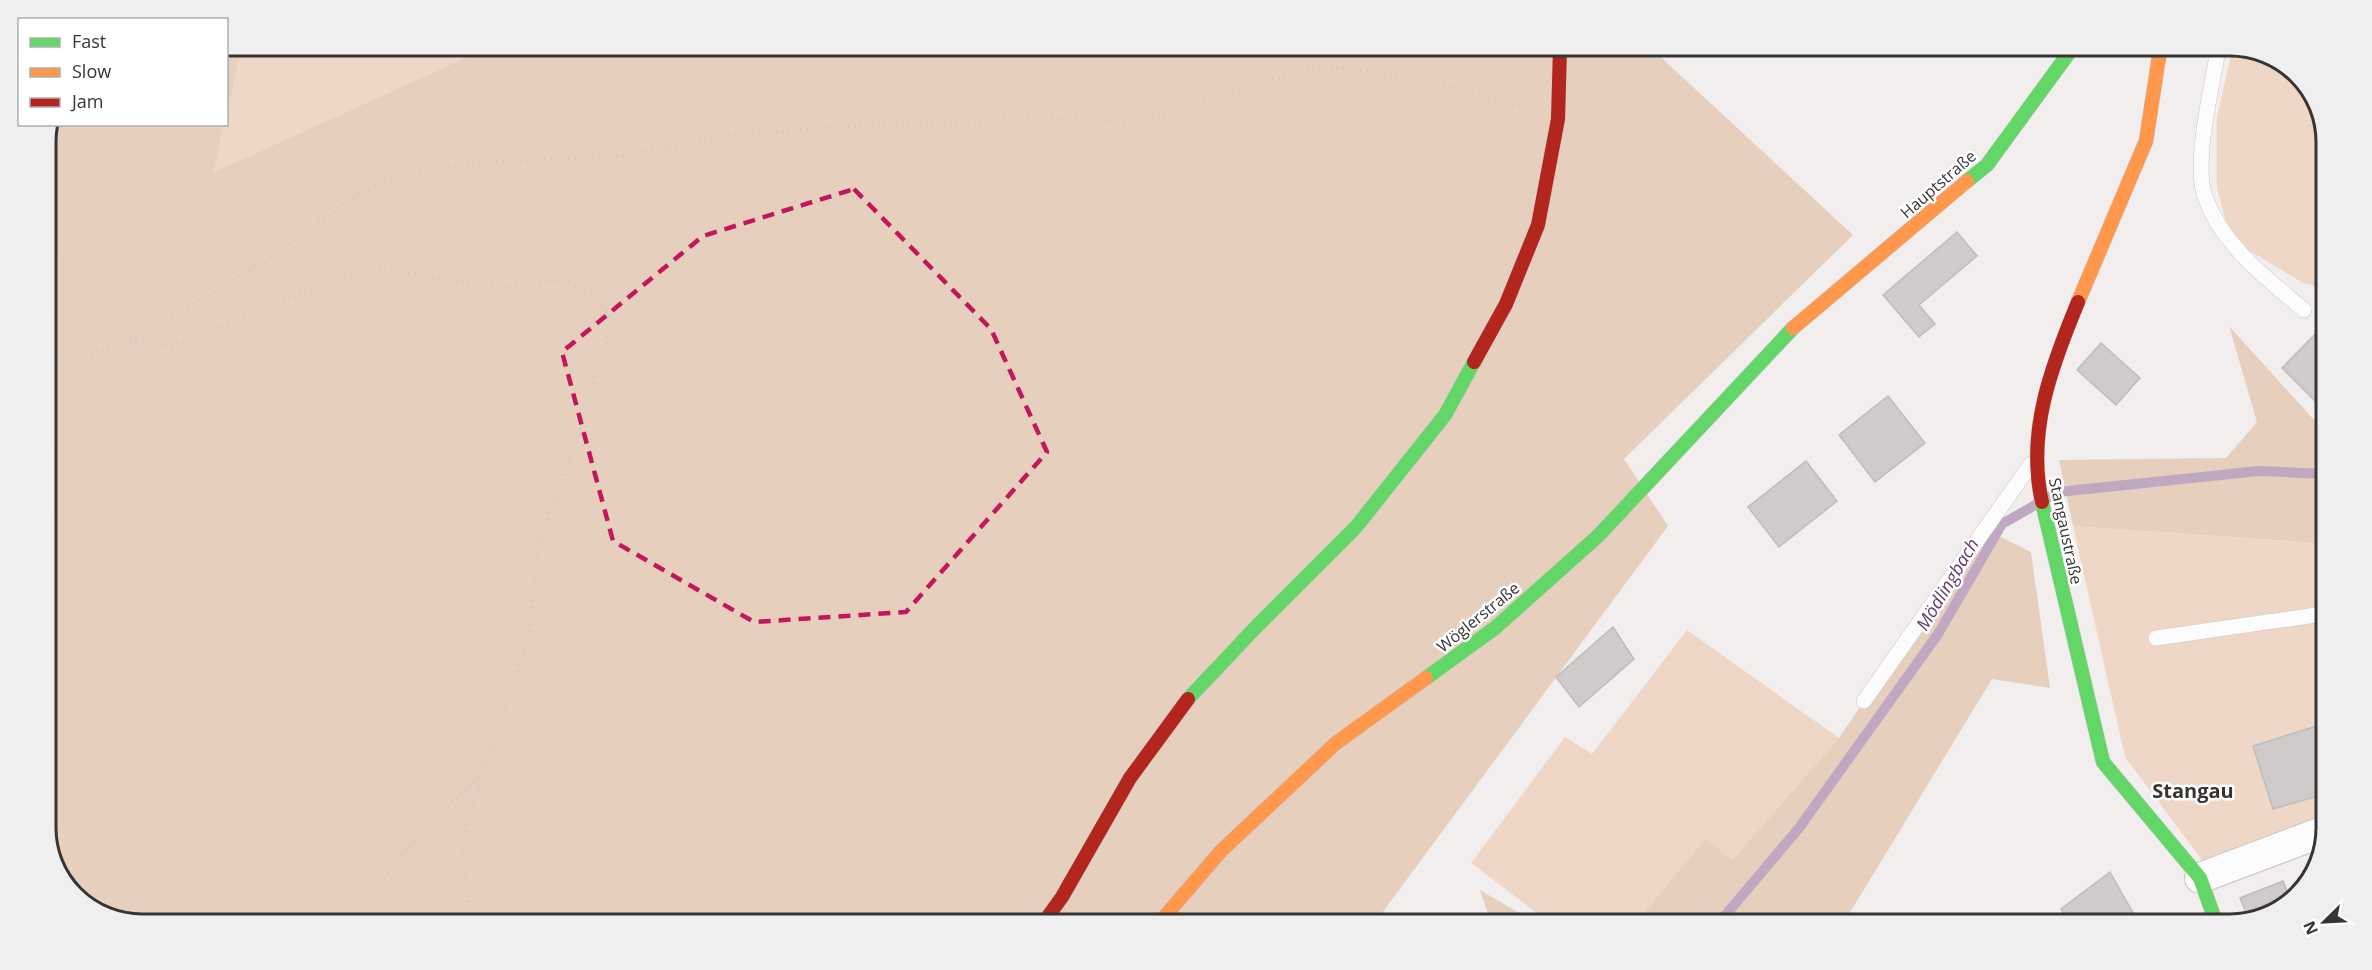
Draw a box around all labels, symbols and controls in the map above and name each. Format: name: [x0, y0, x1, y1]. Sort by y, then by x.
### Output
legend: [18, 18, 228, 126]
text: Fast: [72, 29, 106, 53]
text: Slow: [72, 59, 111, 83]
text: Jam: [70, 89, 104, 113]
street label: Hauptstraße: [1895, 145, 1981, 223]
street label: Stangaustraße: [2044, 476, 2088, 586]
water label: Mödlingbach: [1910, 533, 1984, 635]
street label: Wöglerstraße: [1432, 577, 1524, 657]
district label: Stangau: [2152, 777, 2234, 804]
north arrow: [2294, 892, 2354, 952]
text: N: [2298, 918, 2323, 939]

